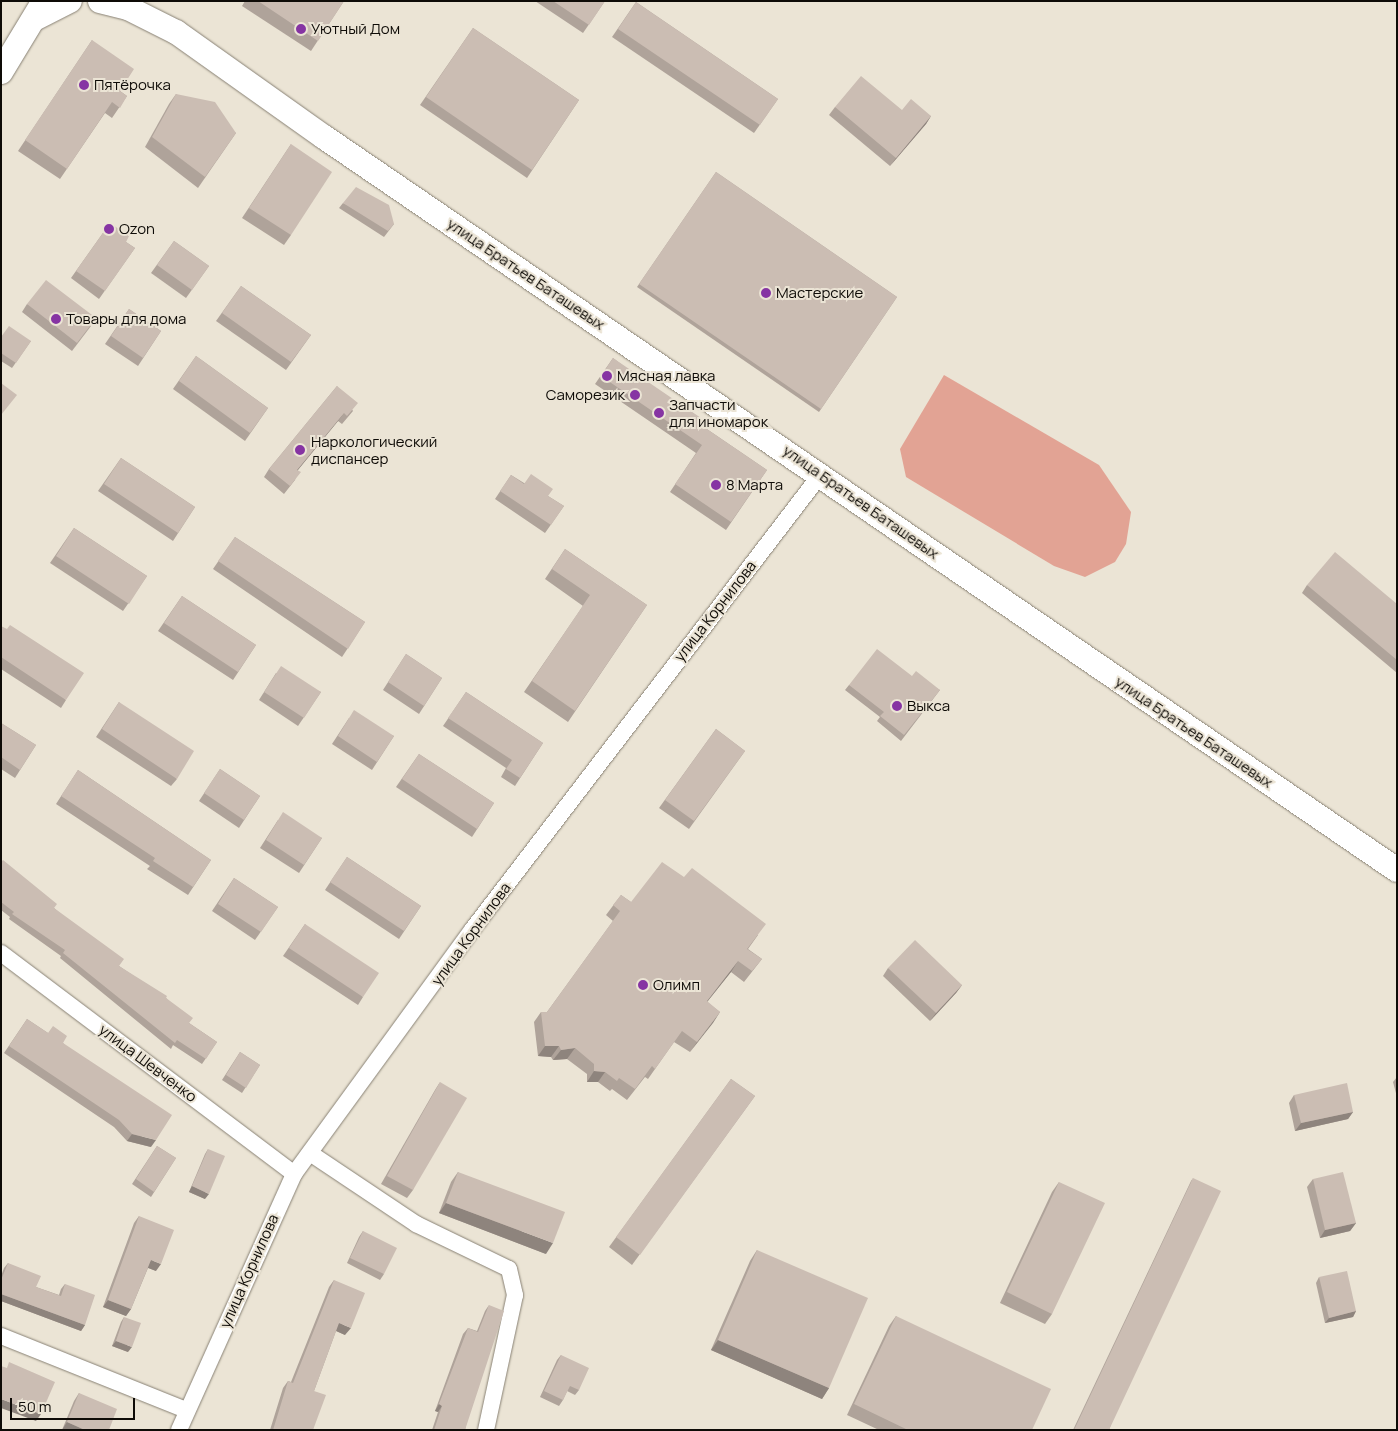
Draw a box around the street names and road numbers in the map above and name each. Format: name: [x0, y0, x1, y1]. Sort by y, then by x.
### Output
street label: улица Братьев Баташевых: [444, 214, 608, 334]
street label: улица Братьев Баташевых: [780, 441, 942, 563]
street label: улица Корнилова: [670, 557, 760, 665]
street label: улица Братьев Баташевых: [1112, 672, 1276, 792]
street label: улица Корнилова: [428, 879, 514, 989]
street label: улица Шевченко: [96, 1020, 200, 1106]
street label: улица Корнилова: [216, 1211, 282, 1331]

